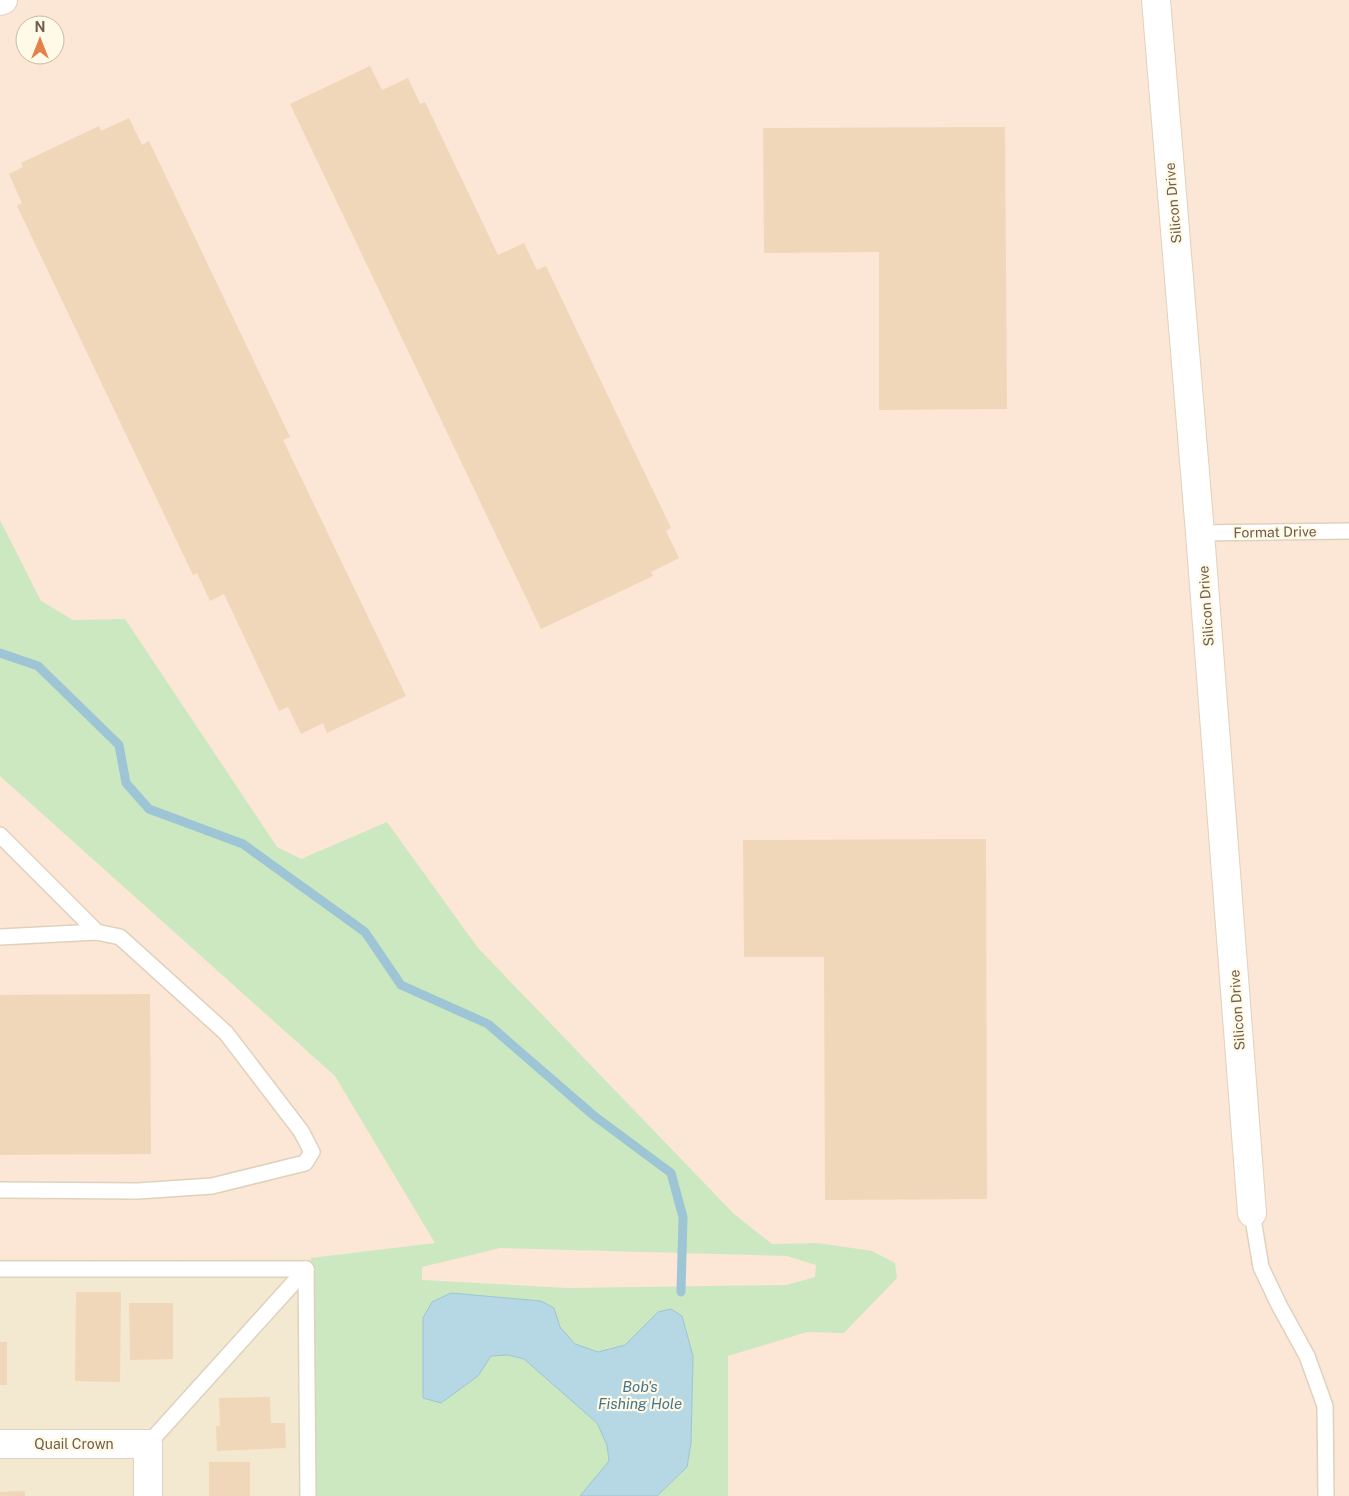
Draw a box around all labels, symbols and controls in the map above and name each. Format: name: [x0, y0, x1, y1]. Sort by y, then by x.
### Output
north arrow: [15, 15, 65, 65]
text: N: [35, 19, 45, 35]
street label: Silicon Drive: [1161, 162, 1185, 244]
street label: Format Drive: [1233, 523, 1317, 541]
street label: Silicon Drive: [1195, 565, 1217, 647]
street label: Silicon Drive: [1226, 969, 1248, 1051]
water label: Bob's Fishing Hole: [598, 1378, 682, 1412]
street label: Quail Crown: [34, 1436, 114, 1452]

